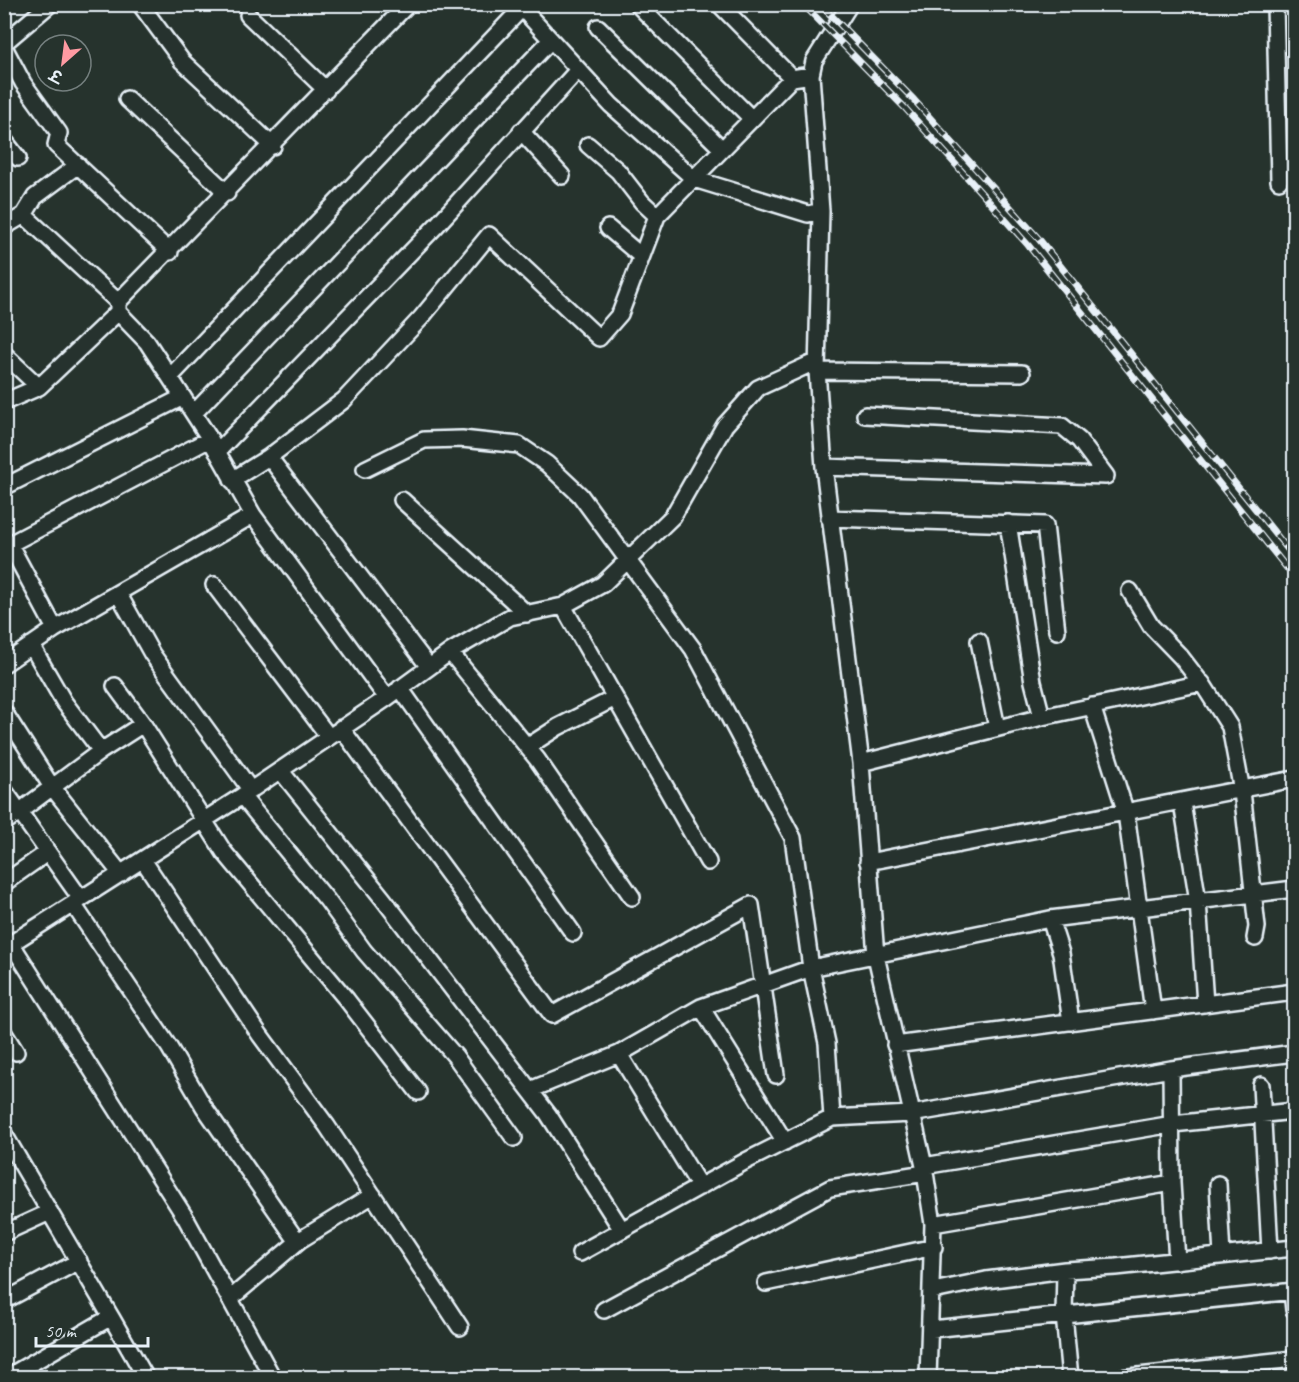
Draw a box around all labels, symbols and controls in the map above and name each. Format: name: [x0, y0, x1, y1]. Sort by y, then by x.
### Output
north arrow: [33, 33, 93, 93]
text: उ: [46, 63, 68, 88]
scale bar: [36, 1310, 148, 1348]
text: 50 m: [45, 1320, 78, 1342]

